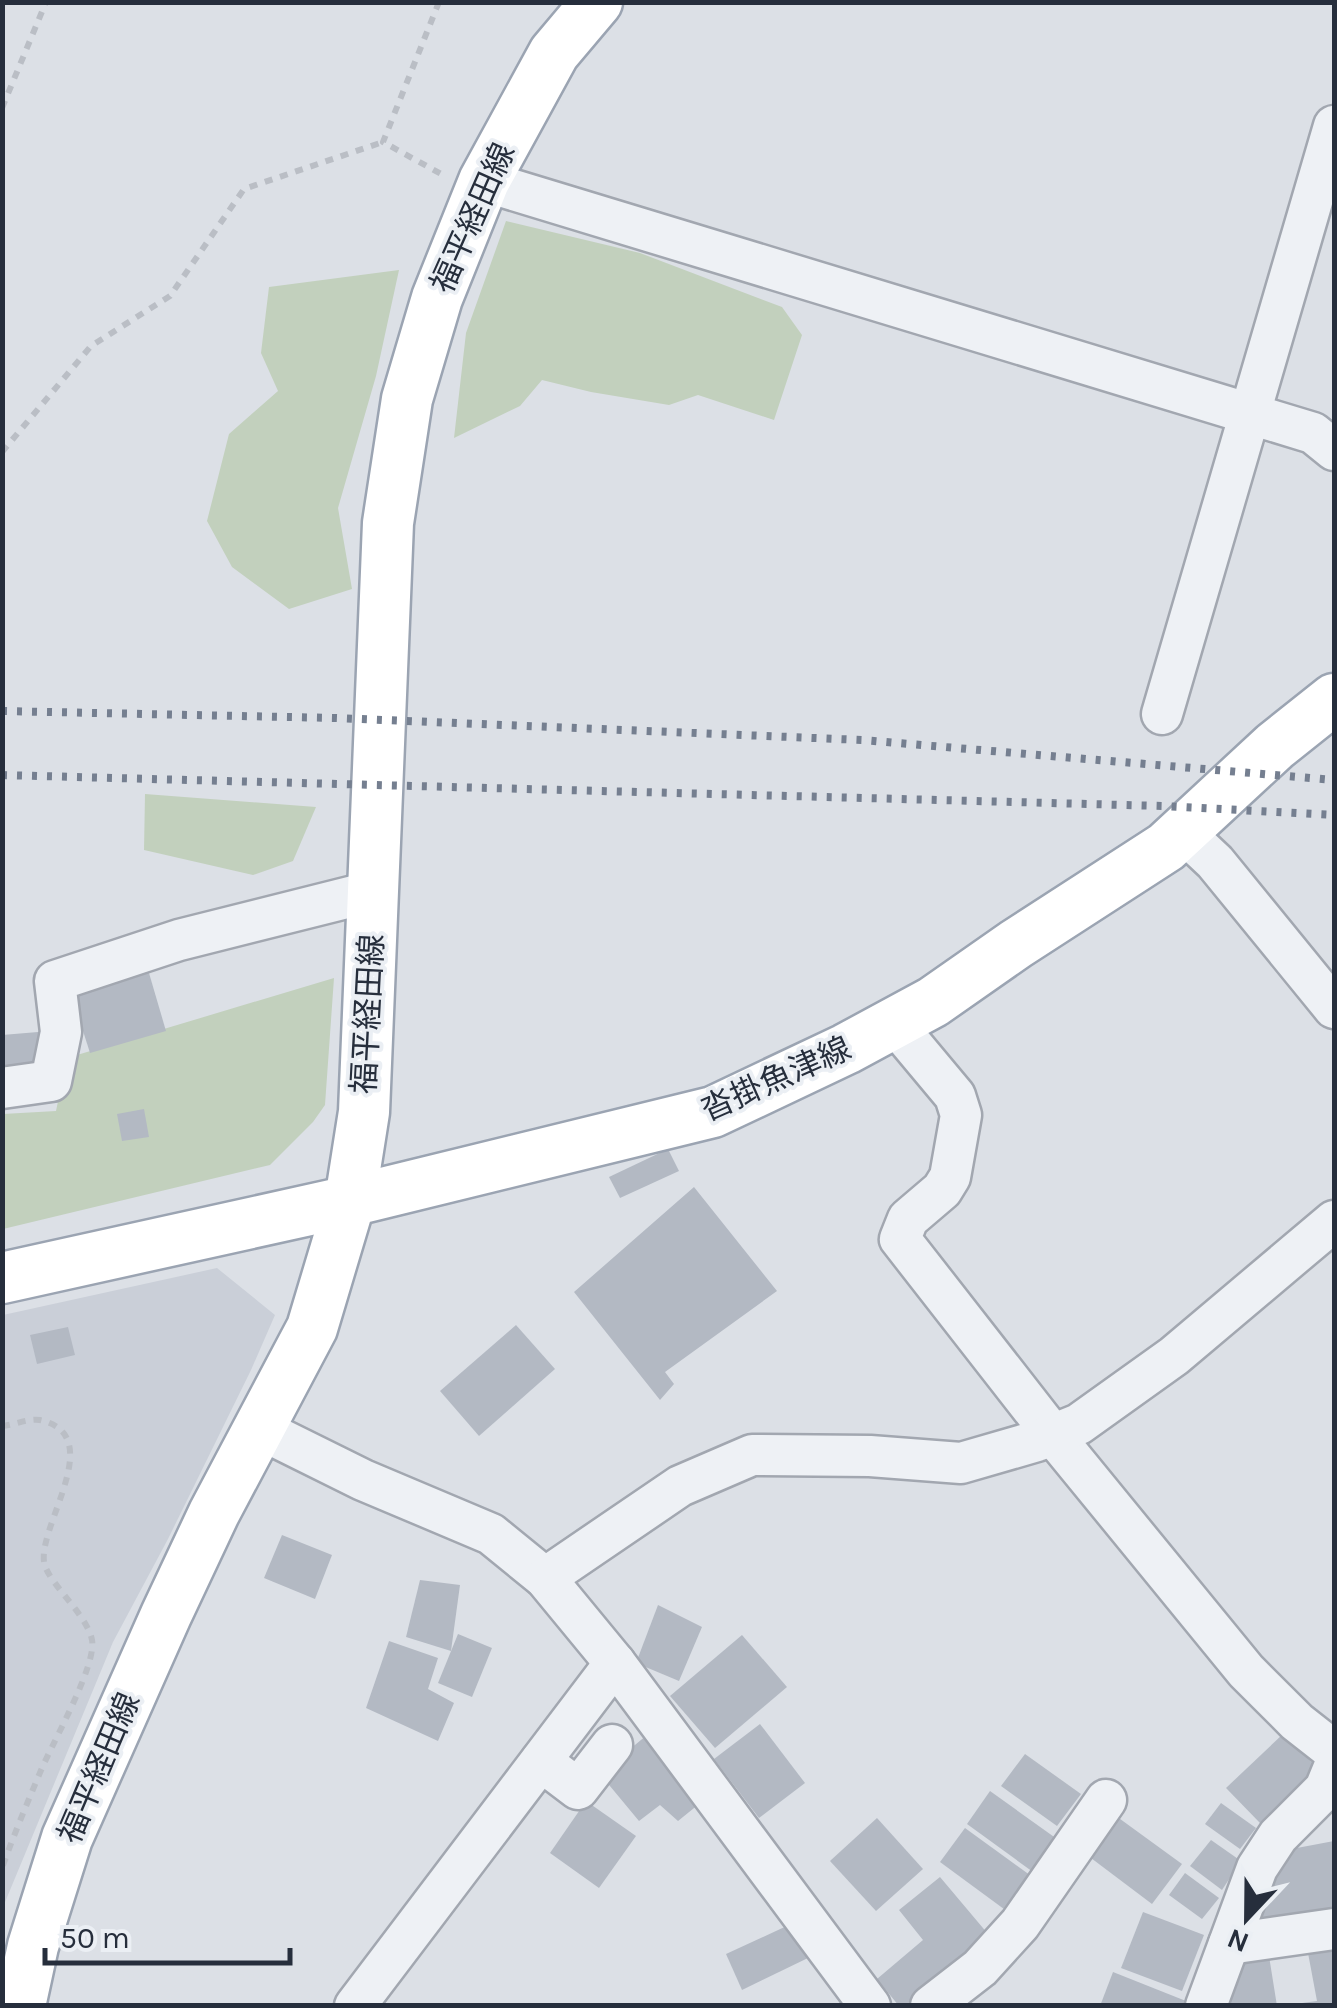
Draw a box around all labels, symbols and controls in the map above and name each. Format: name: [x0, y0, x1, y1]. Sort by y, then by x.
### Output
street label: 福平経田線: [424, 137, 522, 299]
street label: 福平経田線: [345, 933, 391, 1095]
street label: 沓掛魚津線: [695, 1030, 857, 1128]
street label: 福平経田線: [51, 1687, 147, 1849]
north arrow: [1197, 1868, 1297, 1968]
scale bar: [45, 1903, 290, 1965]
text: 50 m: [60, 1920, 130, 1956]
text: N: [1222, 1922, 1253, 1960]

